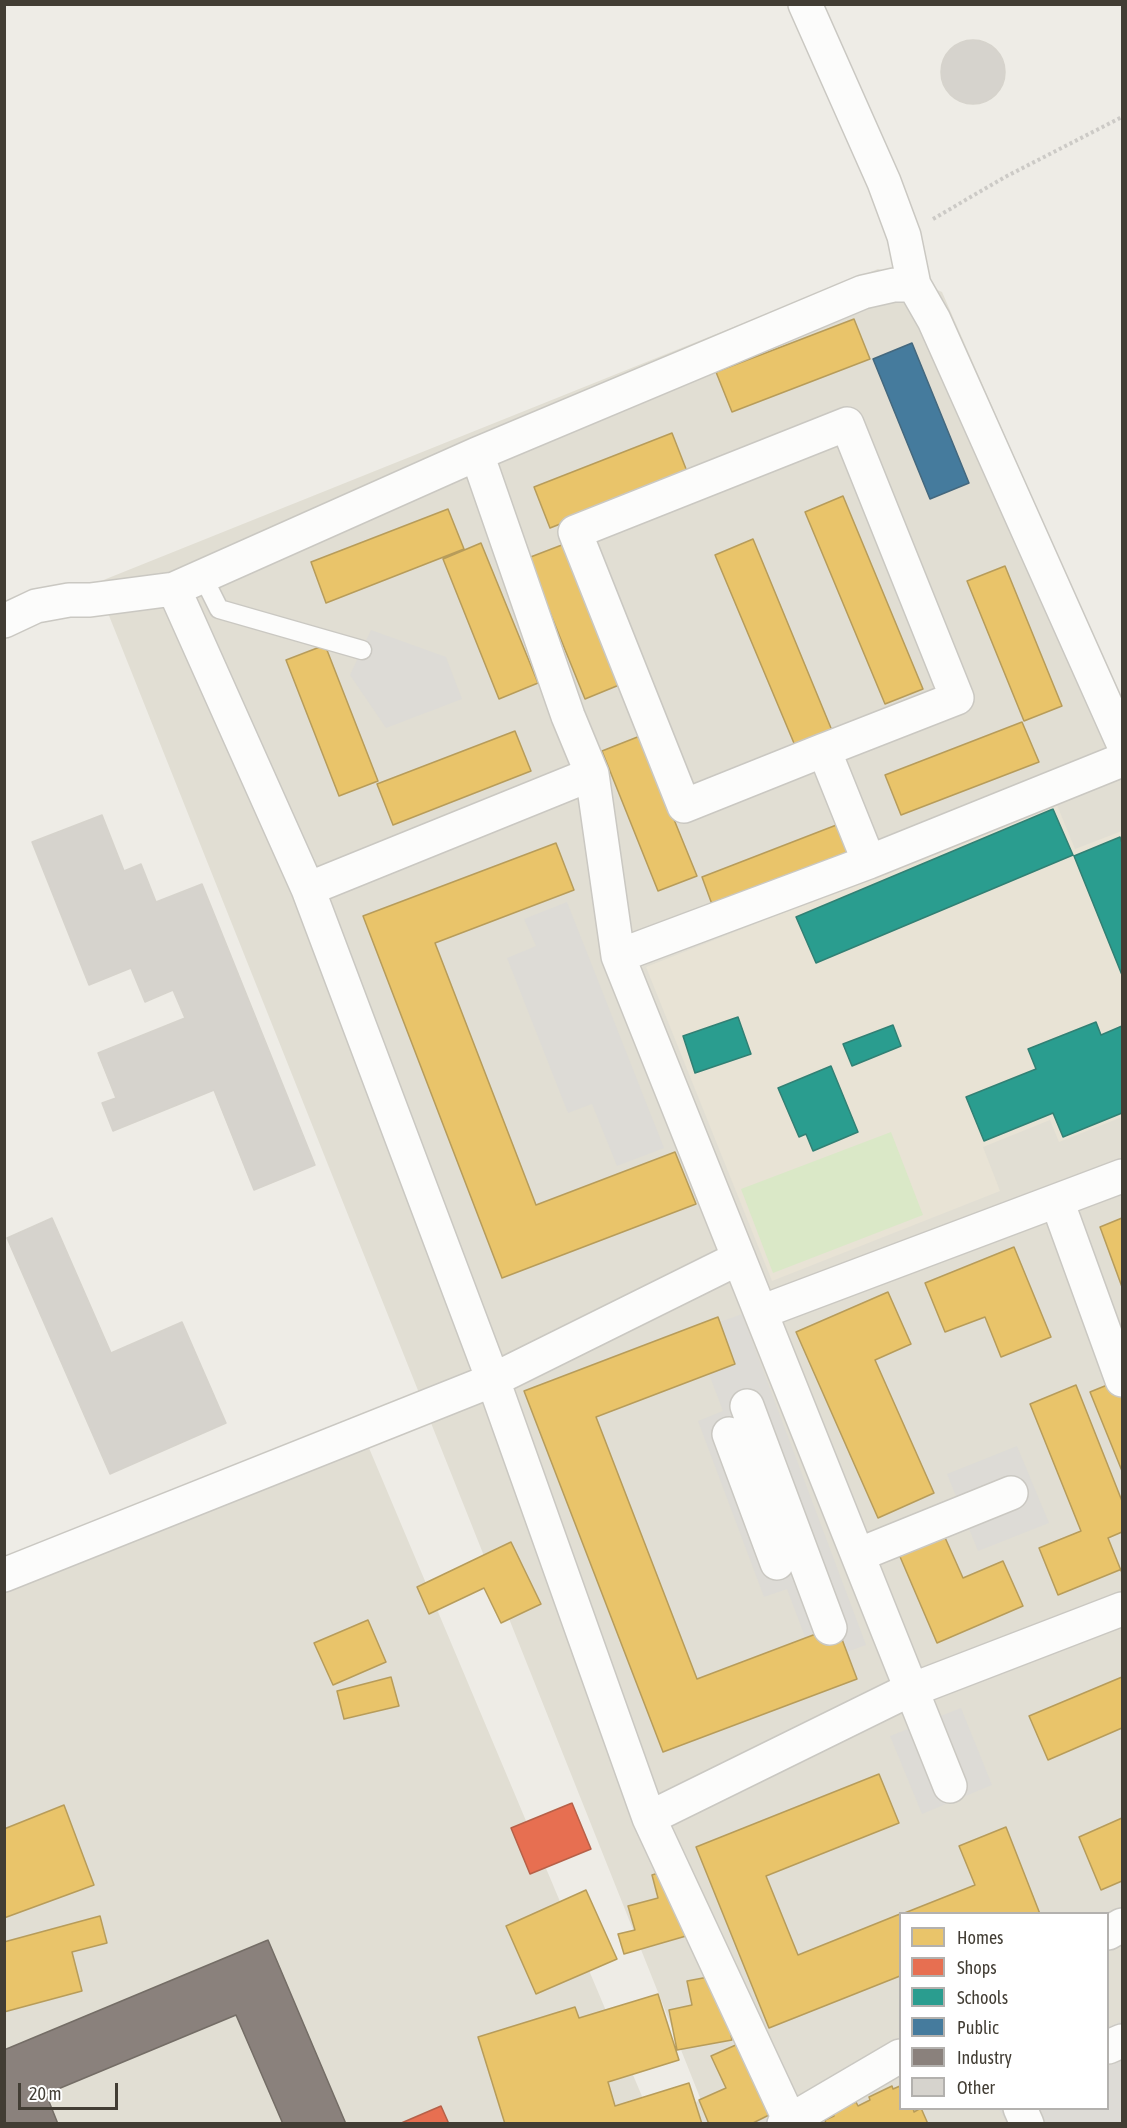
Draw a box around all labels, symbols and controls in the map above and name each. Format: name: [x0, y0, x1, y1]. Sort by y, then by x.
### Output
legend: [899, 1912, 1109, 2110]
text: Homes: [957, 1927, 1003, 1948]
text: Shops: [957, 1957, 997, 1978]
text: Schools: [957, 1987, 1008, 2008]
text: Public: [957, 2017, 999, 2038]
text: Industry: [957, 2047, 1012, 2068]
scale bar: [21, 2071, 122, 2109]
text: Other: [957, 2077, 995, 2098]
text: 20 m: [29, 2083, 61, 2104]

